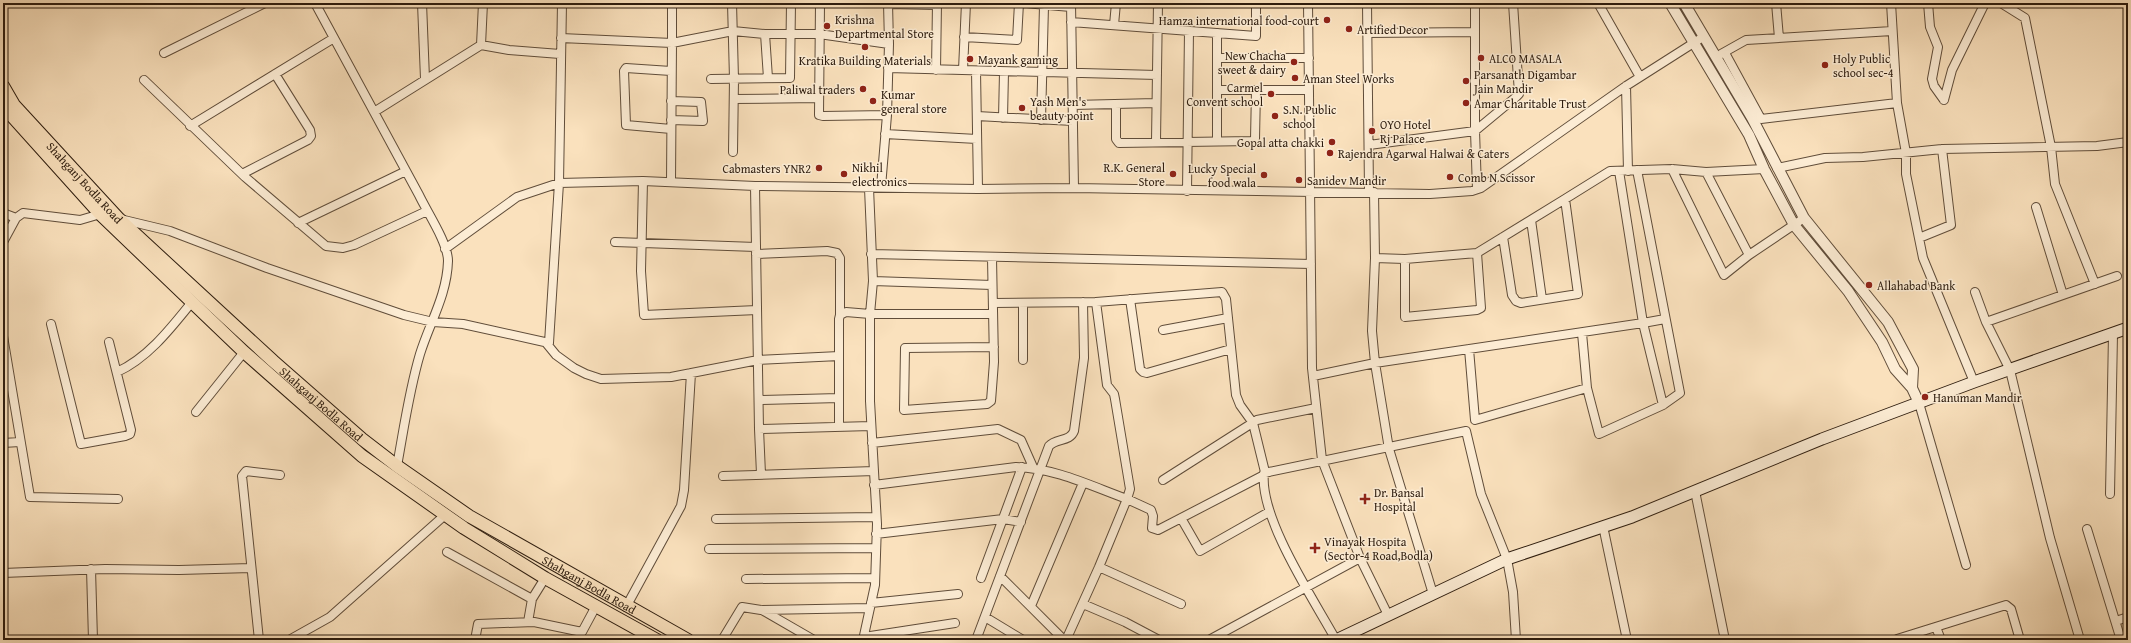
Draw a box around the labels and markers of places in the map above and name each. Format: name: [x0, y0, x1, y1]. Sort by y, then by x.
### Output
place label: Krishna Departmental Store: [835, 11, 934, 42]
place label: Hamza international food-court: [1159, 12, 1320, 29]
marker: Hamza international food-court: [1322, 15, 1332, 25]
marker: Krishna Departmental Store: [822, 21, 832, 31]
place label: Artified Decor: [1357, 21, 1428, 38]
marker: Artified Decor: [1344, 24, 1354, 34]
marker: Kratika Building Materials: [860, 42, 870, 52]
place label: New Chacha sweet & dairy: [1218, 47, 1286, 78]
place label: ALCO MASALA: [1489, 50, 1563, 67]
place label: Holy Public school sec-4: [1833, 50, 1894, 81]
place label: Mayank gaming: [978, 51, 1058, 68]
place label: Kratika Building Materials: [799, 52, 931, 69]
marker: ALCO MASALA: [1476, 53, 1486, 63]
marker: Mayank gaming: [965, 54, 975, 64]
marker: New Chacha sweet & dairy: [1289, 57, 1299, 67]
marker: Holy Public school sec-4: [1820, 60, 1830, 70]
place label: Parsanath Digambar Jain Mandir: [1472, 66, 1577, 97]
place label: Aman Steel Works: [1303, 70, 1394, 87]
marker: Aman Steel Works: [1290, 73, 1300, 83]
marker: Parsanath Digambar Jain Mandir: [1461, 76, 1471, 86]
place label: Carmel Convent school: [1186, 79, 1264, 110]
place label: Paliwal traders: [780, 81, 855, 98]
marker: Paliwal traders: [858, 84, 868, 94]
place label: Kumar general store: [881, 86, 947, 117]
marker: Carmel Convent school: [1266, 89, 1276, 99]
place label: Yash Men's beauty point: [1030, 93, 1095, 124]
place label: Amar Charitable Trust: [1474, 95, 1587, 112]
marker: Kumar general store: [868, 96, 878, 106]
marker: Amar Charitable Trust: [1461, 98, 1471, 108]
place label: S.N. Public school: [1283, 101, 1337, 132]
marker: Yash Men's beauty point: [1017, 103, 1027, 113]
marker: S.N. Public school: [1270, 111, 1280, 121]
place label: OYO Hotel Rj Palace: [1380, 116, 1432, 147]
marker: OYO Hotel Rj Palace: [1367, 126, 1377, 136]
place label: Gopal atta chakki: [1237, 134, 1325, 151]
marker: Gopal atta chakki: [1327, 137, 1337, 147]
place label: Rajendra Agarwal Halwai & Caters: [1338, 145, 1509, 162]
marker: Rajendra Agarwal Halwai & Caters: [1325, 148, 1335, 158]
place label: Nikhil electronics: [852, 159, 908, 190]
place label: R.K. General Store: [1104, 159, 1166, 190]
place label: Cabmasters YNR2: [722, 160, 811, 177]
place label: Lucky Special food wala: [1188, 160, 1257, 191]
marker: Cabmasters YNR2: [814, 163, 824, 173]
marker: Nikhil electronics: [839, 169, 849, 179]
marker: R.K. General Store: [1168, 169, 1178, 179]
place label: Comb N Scissor: [1458, 169, 1535, 186]
marker: Lucky Special food wala: [1259, 170, 1269, 180]
place label: Sanidev Mandir: [1307, 172, 1386, 189]
marker: Comb N Scissor: [1445, 172, 1455, 182]
marker: Sanidev Mandir: [1294, 175, 1304, 185]
place label: Allahabad Bank: [1877, 277, 1956, 294]
marker: Allahabad Bank: [1864, 280, 1874, 290]
place label: Hanuman Mandir: [1933, 389, 2022, 406]
marker: Hanuman Mandir: [1920, 392, 1930, 402]
place label: Dr. Bansal Hospital: [1374, 484, 1425, 515]
marker: Dr. Bansal Hospital: [1359, 493, 1371, 505]
place label: Vinayak Hospita (Sector-4 Road,Bodla): [1324, 533, 1433, 564]
marker: Vinayak Hospita (Sector-4 Road,Bodla): [1309, 542, 1321, 554]

